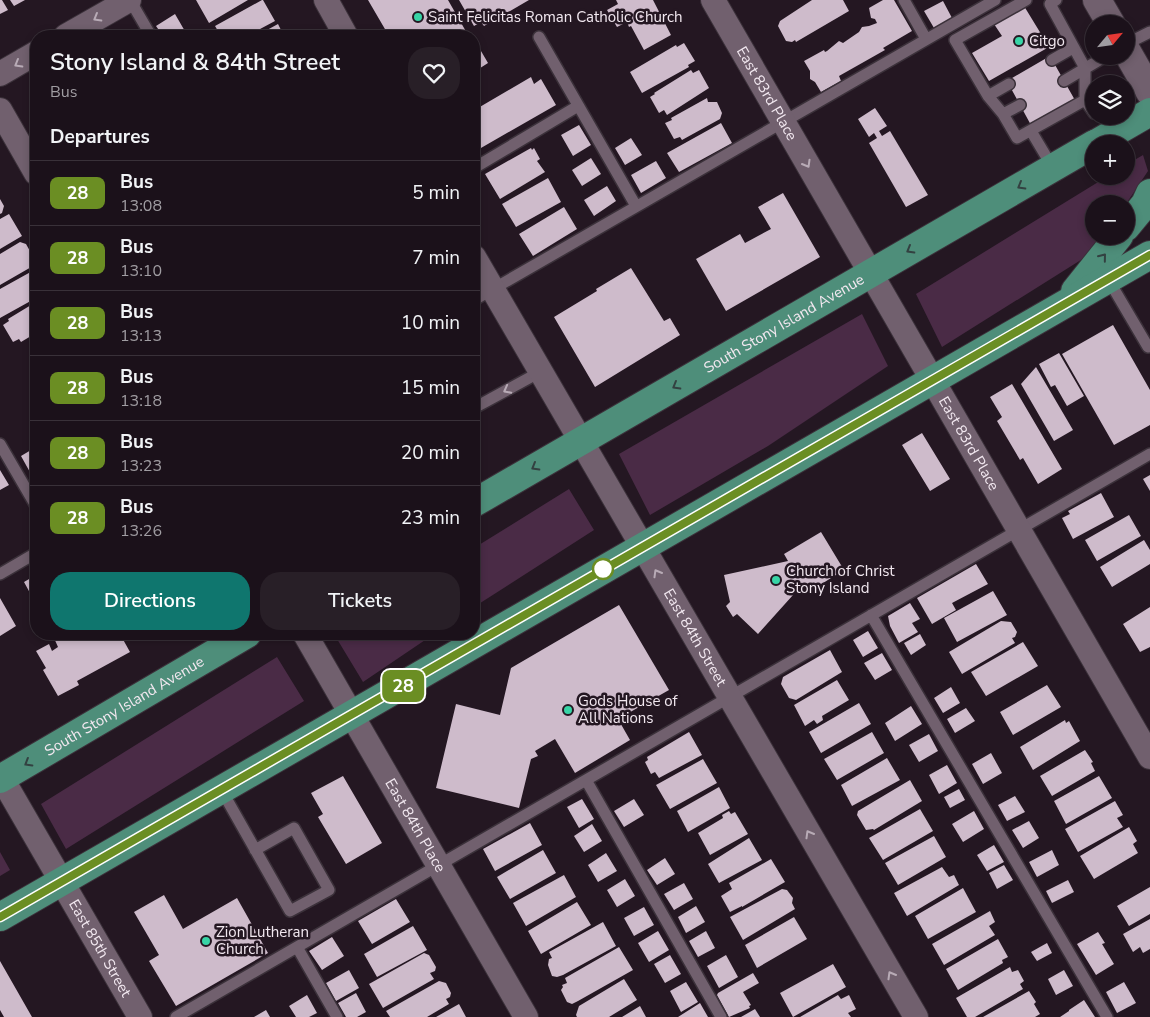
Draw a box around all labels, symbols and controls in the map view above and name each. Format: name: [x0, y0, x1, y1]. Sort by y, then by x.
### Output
place label: Saint Felicitas Roman Catholic Church: [428, 7, 683, 27]
marker: Saint Felicitas Roman Catholic Church: [412, 11, 424, 23]
one-way arrow: [94, 12, 103, 22]
north arrow: [1085, 15, 1135, 65]
map controls: [1085, 15, 1135, 245]
place label: Citgo: [1029, 31, 1065, 51]
marker: Citgo: [1013, 35, 1025, 47]
street label: East 83rd Place: [732, 43, 802, 144]
text: Stony Island & 84th Street: [50, 46, 340, 78]
button: heart: [408, 47, 460, 99]
one-way arrow: [15, 57, 24, 67]
button: layers: [1085, 75, 1135, 125]
text: Bus: [50, 81, 78, 103]
text: Departures: [50, 124, 150, 150]
button: +: [1085, 135, 1135, 185]
one-way arrow: [800, 158, 810, 167]
text: Bus: [120, 169, 153, 195]
text: 5 min: [412, 180, 460, 206]
one-way arrow: [1018, 180, 1027, 190]
text: 28: [67, 181, 88, 205]
text: 13:08: [120, 195, 162, 217]
button: −: [1085, 195, 1135, 245]
text: Bus: [120, 234, 153, 260]
one-way arrow: [907, 244, 916, 254]
text: 7 min: [412, 245, 460, 271]
text: 28: [67, 246, 88, 270]
one-way arrow: [1097, 253, 1106, 262]
text: 13:10: [120, 260, 162, 282]
street label: South Stony Island Avenue: [700, 269, 868, 378]
text: Bus: [120, 299, 153, 325]
text: 10 min: [401, 310, 460, 336]
text: 28: [67, 311, 88, 335]
text: 13:13: [120, 325, 162, 347]
text: Bus: [120, 364, 153, 390]
text: 15 min: [401, 375, 460, 401]
text: 28: [67, 376, 88, 400]
one-way arrow: [673, 379, 682, 389]
one-way arrow: [503, 384, 512, 394]
text: 13:18: [120, 390, 162, 412]
street label: East 83rd Place: [934, 393, 1004, 494]
text: Bus: [120, 429, 153, 455]
text: 20 min: [401, 440, 460, 466]
text: 28: [67, 441, 88, 465]
text: 13:23: [120, 455, 162, 477]
one-way arrow: [532, 461, 541, 471]
text: Bus: [120, 494, 153, 520]
text: 23 min: [401, 505, 460, 531]
text: 28: [67, 506, 88, 530]
text: 13:26: [120, 520, 162, 542]
unlabelled marker: [592, 558, 614, 580]
place label: Church of Christ Stony Island: [786, 561, 895, 598]
one-way arrow: [653, 570, 663, 579]
button: Directions: [50, 572, 250, 630]
button: Tickets: [260, 572, 460, 630]
marker: Church of Christ Stony Island: [770, 574, 782, 586]
street label: East 84th Street: [659, 585, 732, 690]
street label: South Stony Island Avenue: [41, 651, 208, 761]
line badge: 28: [380, 670, 426, 702]
text: 28: [392, 674, 414, 698]
place label: Gods House of All Nations: [578, 691, 679, 728]
marker: Gods House of All Nations: [562, 704, 574, 716]
one-way arrow: [25, 756, 34, 766]
street label: East 84th Place: [380, 775, 450, 876]
one-way arrow: [806, 831, 816, 840]
street label: East 85th Street: [64, 896, 137, 1001]
place label: Zion Lutheran Church: [216, 922, 309, 959]
marker: Zion Lutheran Church: [200, 935, 212, 947]
one-way arrow: [888, 971, 898, 980]

